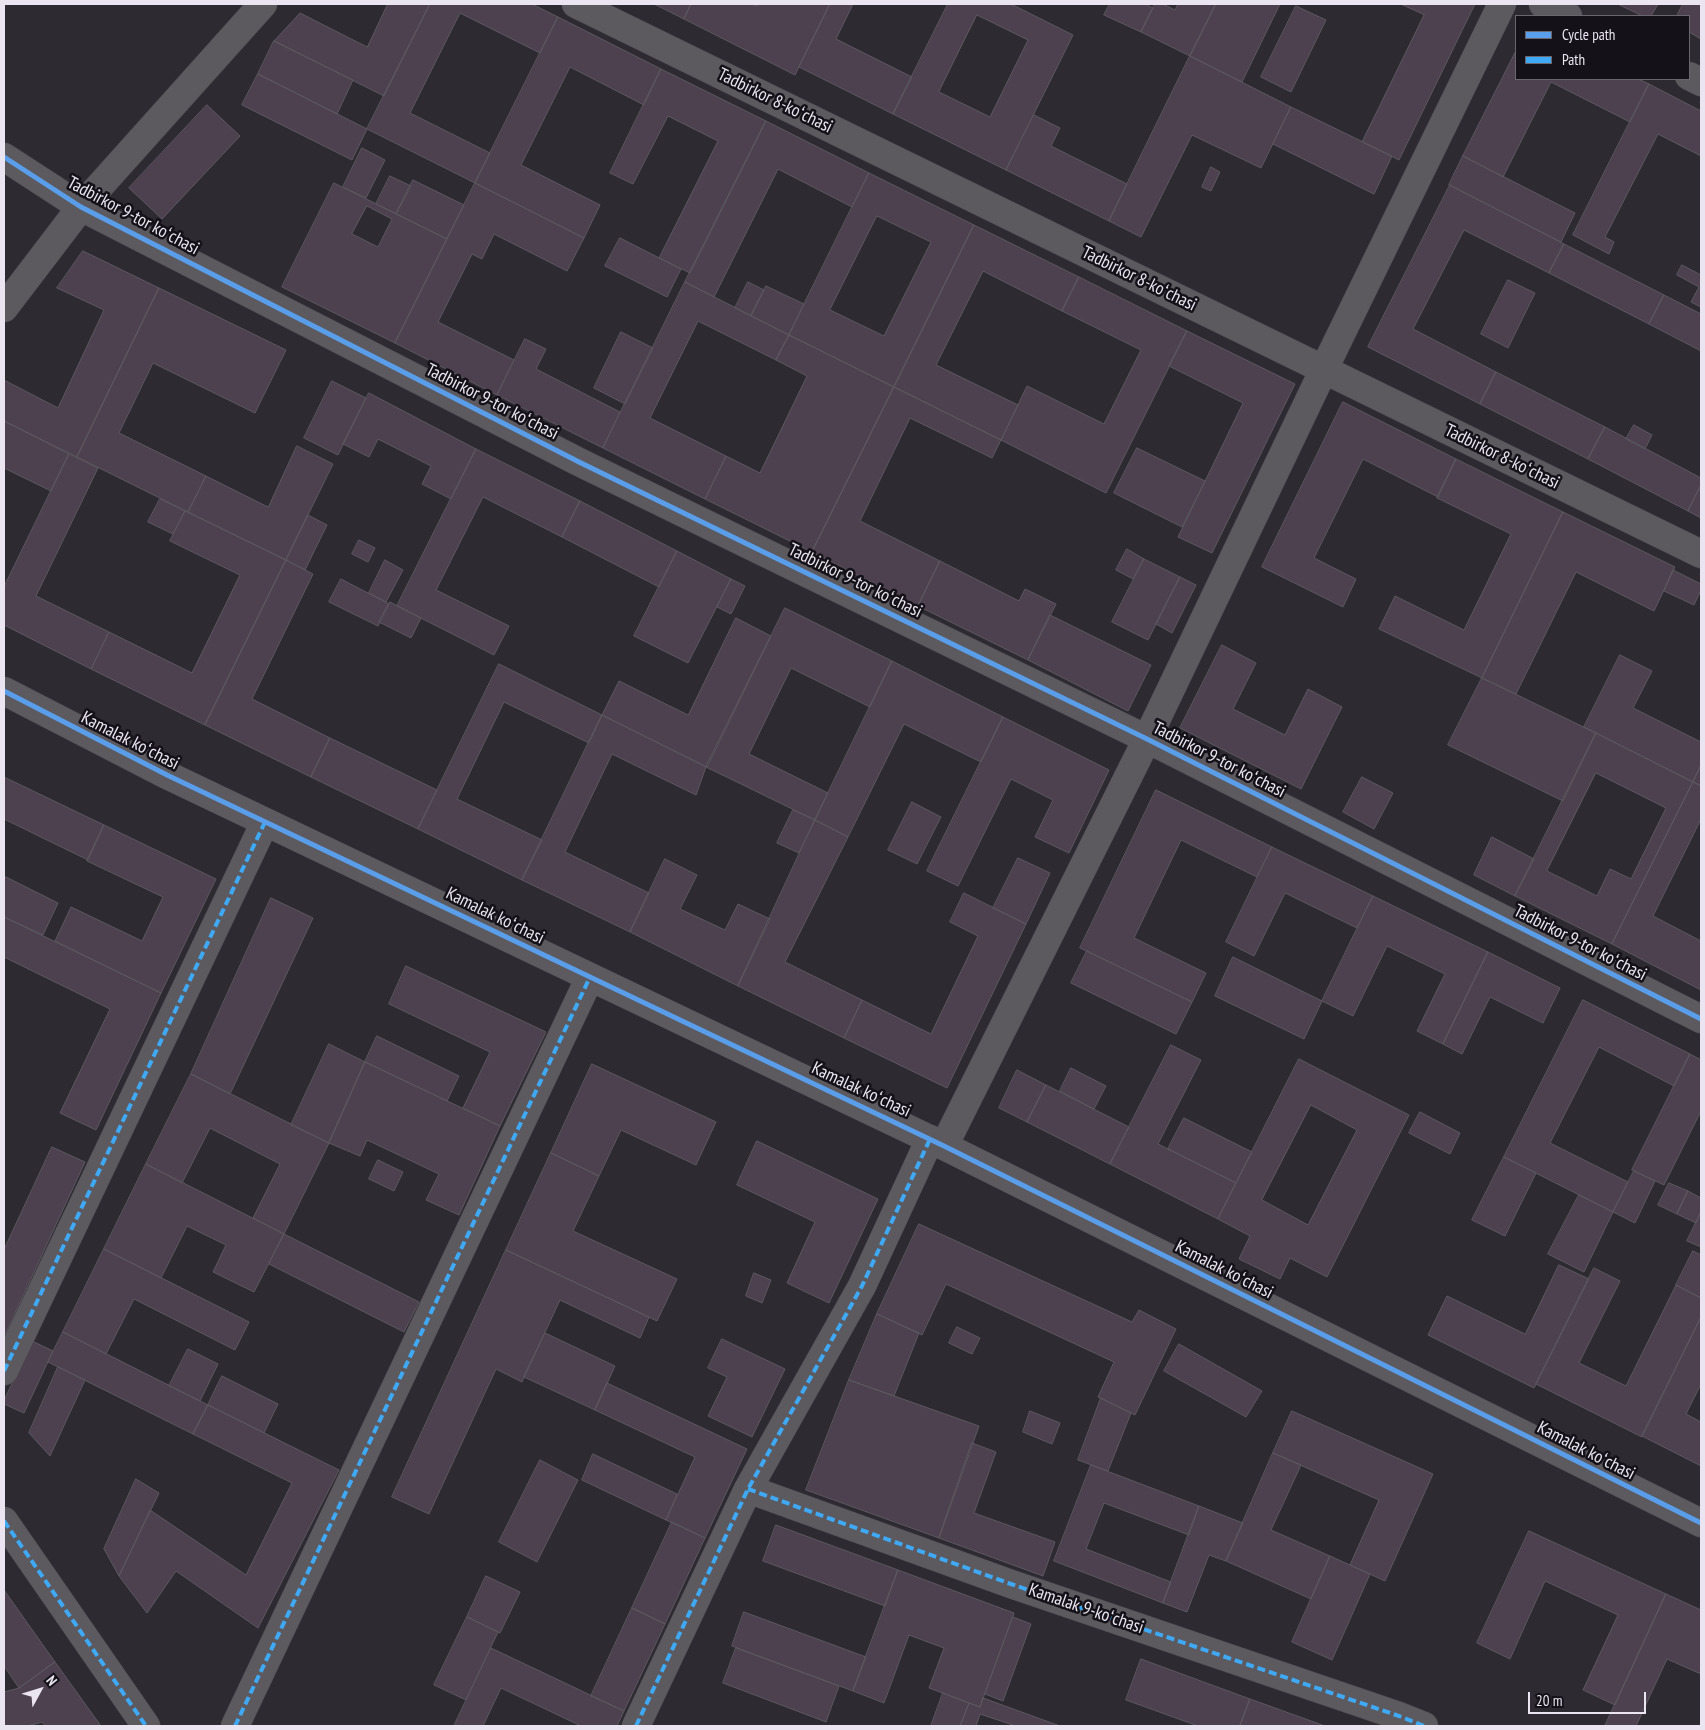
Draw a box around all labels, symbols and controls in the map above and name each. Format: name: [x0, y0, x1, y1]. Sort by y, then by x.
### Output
legend: [1515, 15, 1690, 80]
text: Cycle path: [1562, 25, 1615, 44]
text: Path: [1562, 50, 1585, 69]
street label: Tadbirkor 8-koʻchasi: [714, 64, 836, 138]
street label: Tadbirkor 9-tor koʻchasi: [63, 172, 203, 260]
street label: Tadbirkor 8-koʻchasi: [1078, 242, 1200, 316]
street label: Tadbirkor 9-tor koʻchasi: [422, 359, 562, 445]
street label: Tadbirkor 8-koʻchasi: [1441, 420, 1563, 494]
street label: Tadbirkor 9-tor koʻchasi: [785, 539, 925, 623]
street label: Kamalak koʻchasi: [77, 707, 183, 775]
street label: Tadbirkor 9-tor koʻchasi: [1149, 717, 1289, 803]
street label: Kamalak koʻchasi: [442, 883, 548, 949]
street label: Tadbirkor 9-tor koʻchasi: [1510, 900, 1650, 986]
street label: Kamalak koʻchasi: [808, 1058, 914, 1122]
street label: Kamalak koʻchasi: [1171, 1236, 1277, 1304]
street label: Kamalak koʻchasi: [1533, 1417, 1639, 1485]
street label: Kamalak 9-koʻchasi: [1026, 1579, 1146, 1639]
north arrow: [15, 1665, 65, 1715]
text: N: [42, 1672, 61, 1689]
scale bar: [1530, 1682, 1648, 1714]
text: 20 m: [1536, 1691, 1562, 1710]

